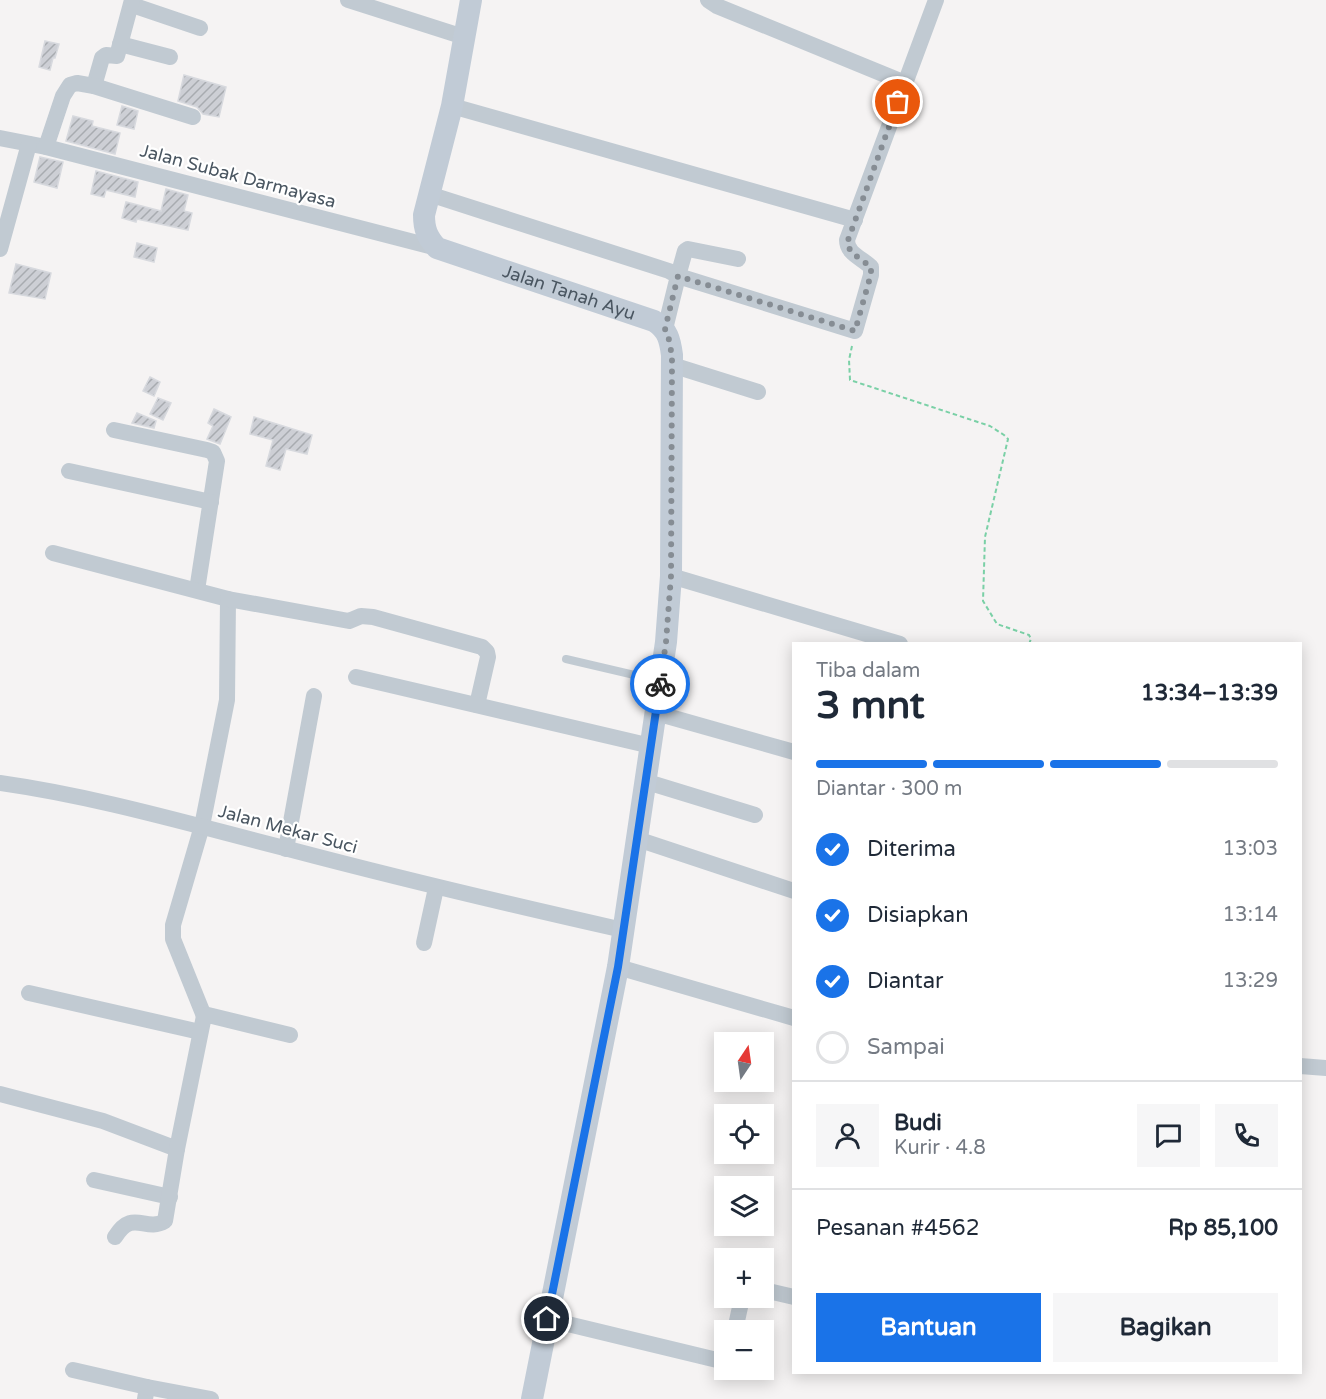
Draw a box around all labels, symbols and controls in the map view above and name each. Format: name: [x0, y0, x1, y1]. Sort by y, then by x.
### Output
pin: [872, 76, 923, 127]
icon: bag: [881, 85, 914, 118]
street label: Jalan Subak Darmayasa: [138, 139, 338, 213]
street label: Jalan Tanah Ayu: [500, 260, 638, 325]
courier: [630, 654, 690, 714]
text: Tiba dalam: [816, 659, 920, 683]
icon: bike: [644, 668, 677, 701]
text: 13:34–13:39: [1141, 680, 1278, 706]
text: 3 mnt: [816, 682, 925, 729]
text: Diantar · 300 m: [816, 777, 962, 801]
street label: Jalan Mekar Suci: [216, 800, 360, 858]
icon: check: [816, 833, 849, 866]
text: Diterima: [867, 836, 956, 862]
text: 13:03: [1223, 837, 1278, 861]
icon: check: [816, 899, 849, 932]
text: Disiapkan: [867, 902, 969, 928]
text: 13:14: [1223, 903, 1278, 927]
icon: check: [816, 965, 849, 998]
text: Diantar: [867, 968, 943, 994]
text: 13:29: [1223, 969, 1278, 993]
north arrow: [714, 1032, 774, 1092]
map controls: [714, 1032, 774, 1380]
text: Sampai: [867, 1034, 945, 1060]
button: locate: [714, 1104, 774, 1164]
button: person: [816, 1104, 879, 1167]
button: chat: [1137, 1104, 1200, 1167]
button: phone: [1215, 1104, 1278, 1167]
text: Budi: [894, 1110, 942, 1136]
text: Kurir · 4.8: [894, 1136, 986, 1160]
button: layers: [714, 1176, 774, 1236]
text: Pesanan #4562: [816, 1215, 979, 1241]
text: Rp 85,100: [1168, 1215, 1278, 1241]
button: +: [714, 1248, 774, 1308]
pin: [521, 1293, 572, 1344]
button: Bantuan: [816, 1293, 1041, 1362]
button: Bagikan: [1053, 1293, 1278, 1362]
icon: home: [530, 1302, 563, 1335]
button: −: [714, 1320, 774, 1380]

